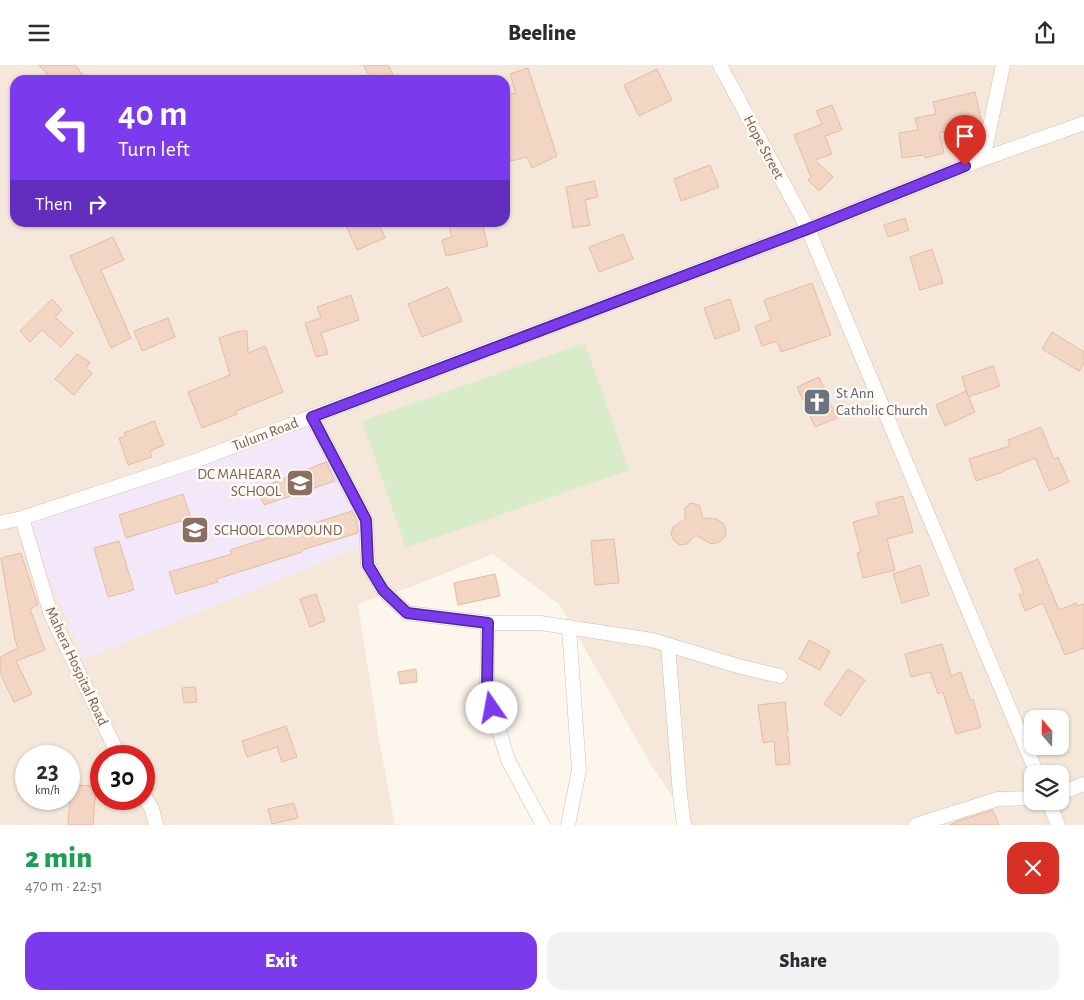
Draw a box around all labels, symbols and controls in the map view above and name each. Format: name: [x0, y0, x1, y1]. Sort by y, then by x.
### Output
icon: menu: [25, 19, 53, 47]
icon: share: [1031, 19, 1059, 47]
text: Beeline: [508, 22, 576, 44]
icon: left: [35, 95, 100, 160]
text: 40 m: [118, 97, 187, 132]
street label: Hope Street: [741, 113, 787, 182]
pin: [944, 115, 986, 166]
icon: arrive: [951, 122, 979, 150]
text: Turn left: [118, 138, 190, 160]
icon: right: [83, 190, 111, 218]
text: Then: [35, 195, 73, 214]
place label: St Ann Catholic Church: [836, 386, 928, 418]
church icon: St Ann Catholic Church: [802, 387, 832, 417]
street label: Tulum Road: [230, 415, 300, 454]
place label: DC MAHEARA SCHOOL: [197, 467, 282, 499]
school or university icon: DC MAHEARA SCHOOL: [285, 468, 315, 498]
school or university icon: SCHOOL COMPOUND: [180, 515, 210, 545]
place label: SCHOOL COMPOUND: [214, 523, 343, 538]
street label: Mahera Hospital Road: [42, 604, 111, 728]
position arrow: [465, 681, 517, 733]
north arrow: [1024, 710, 1069, 755]
map controls: [1024, 710, 1069, 810]
speed limit sign: 30: [90, 745, 155, 810]
text: 23: [36, 759, 59, 784]
button: layers: [1024, 765, 1069, 810]
text: km/h: [35, 784, 60, 796]
button: close: [1007, 842, 1059, 894]
text: 2 min: [25, 843, 92, 873]
text: 470 m · 22:51: [25, 878, 103, 894]
button: Exit: [25, 932, 537, 990]
button: Share: [547, 932, 1059, 990]

